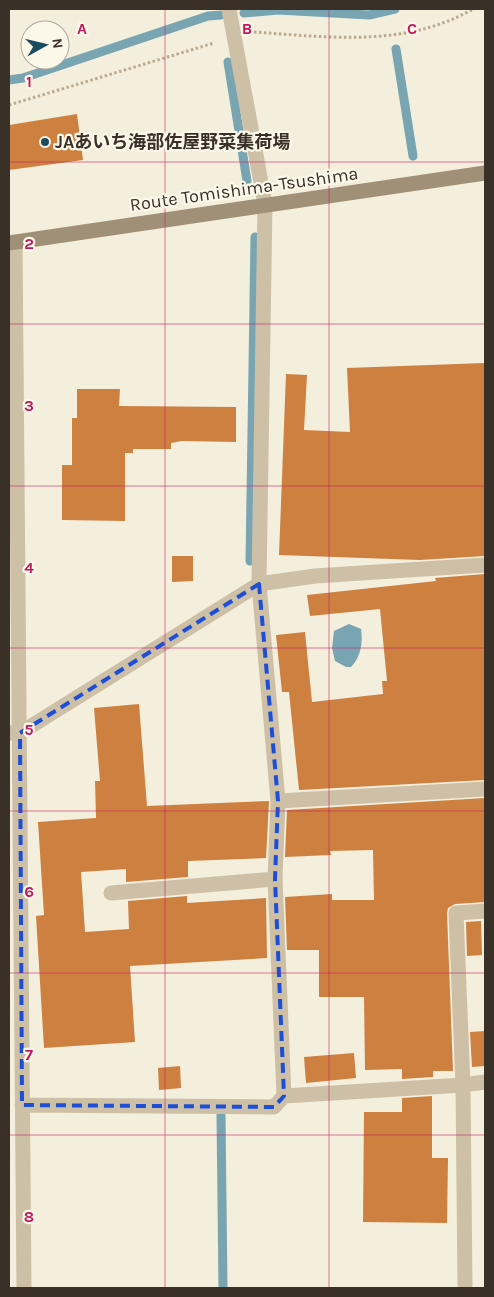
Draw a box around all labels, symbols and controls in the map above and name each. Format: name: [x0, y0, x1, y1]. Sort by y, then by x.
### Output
text: A: [77, 19, 87, 38]
text: B: [242, 19, 252, 38]
text: C: [407, 19, 417, 38]
north arrow: [20, 20, 70, 70]
text: N: [48, 37, 66, 49]
text: 1: [26, 72, 32, 91]
place label: JAあいち海部佐屋野菜集荷場: [55, 131, 290, 153]
marker: JAあいち海部佐屋野菜集荷場: [39, 136, 51, 148]
street label: Route Tomishima-Tsushima: [128, 162, 360, 216]
text: 2: [24, 234, 34, 253]
text: 3: [24, 396, 34, 415]
text: 4: [24, 558, 34, 577]
text: 5: [24, 720, 34, 739]
text: 6: [24, 882, 34, 901]
text: 7: [25, 1045, 33, 1064]
text: 8: [24, 1207, 34, 1226]

